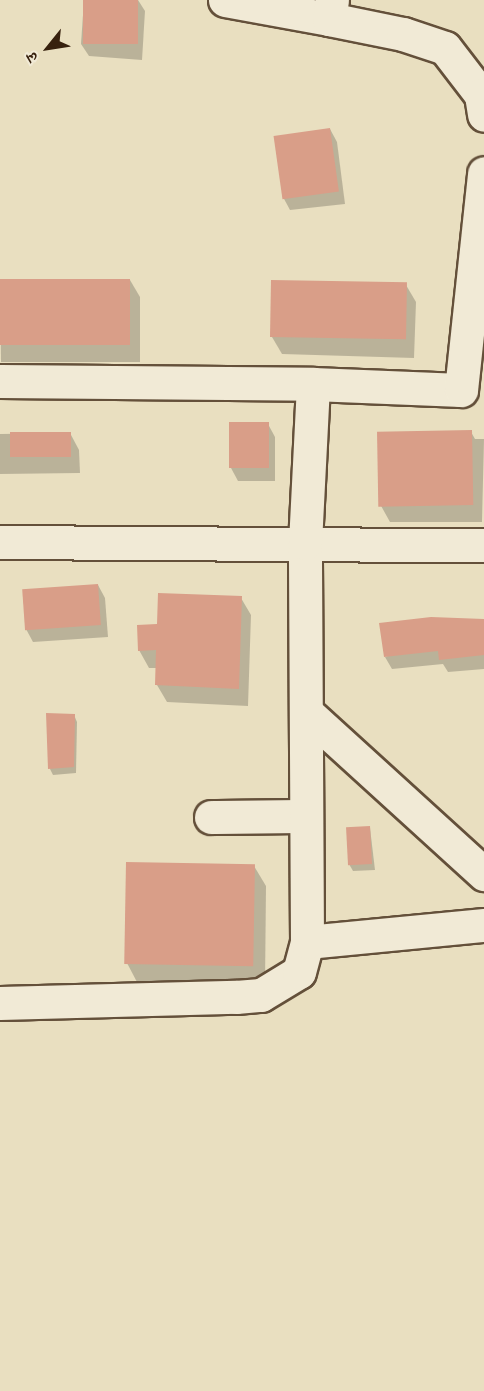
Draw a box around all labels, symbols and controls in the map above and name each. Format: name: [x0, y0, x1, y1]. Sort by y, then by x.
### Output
north arrow: [18, 18, 78, 78]
text: उ: [22, 48, 43, 66]

